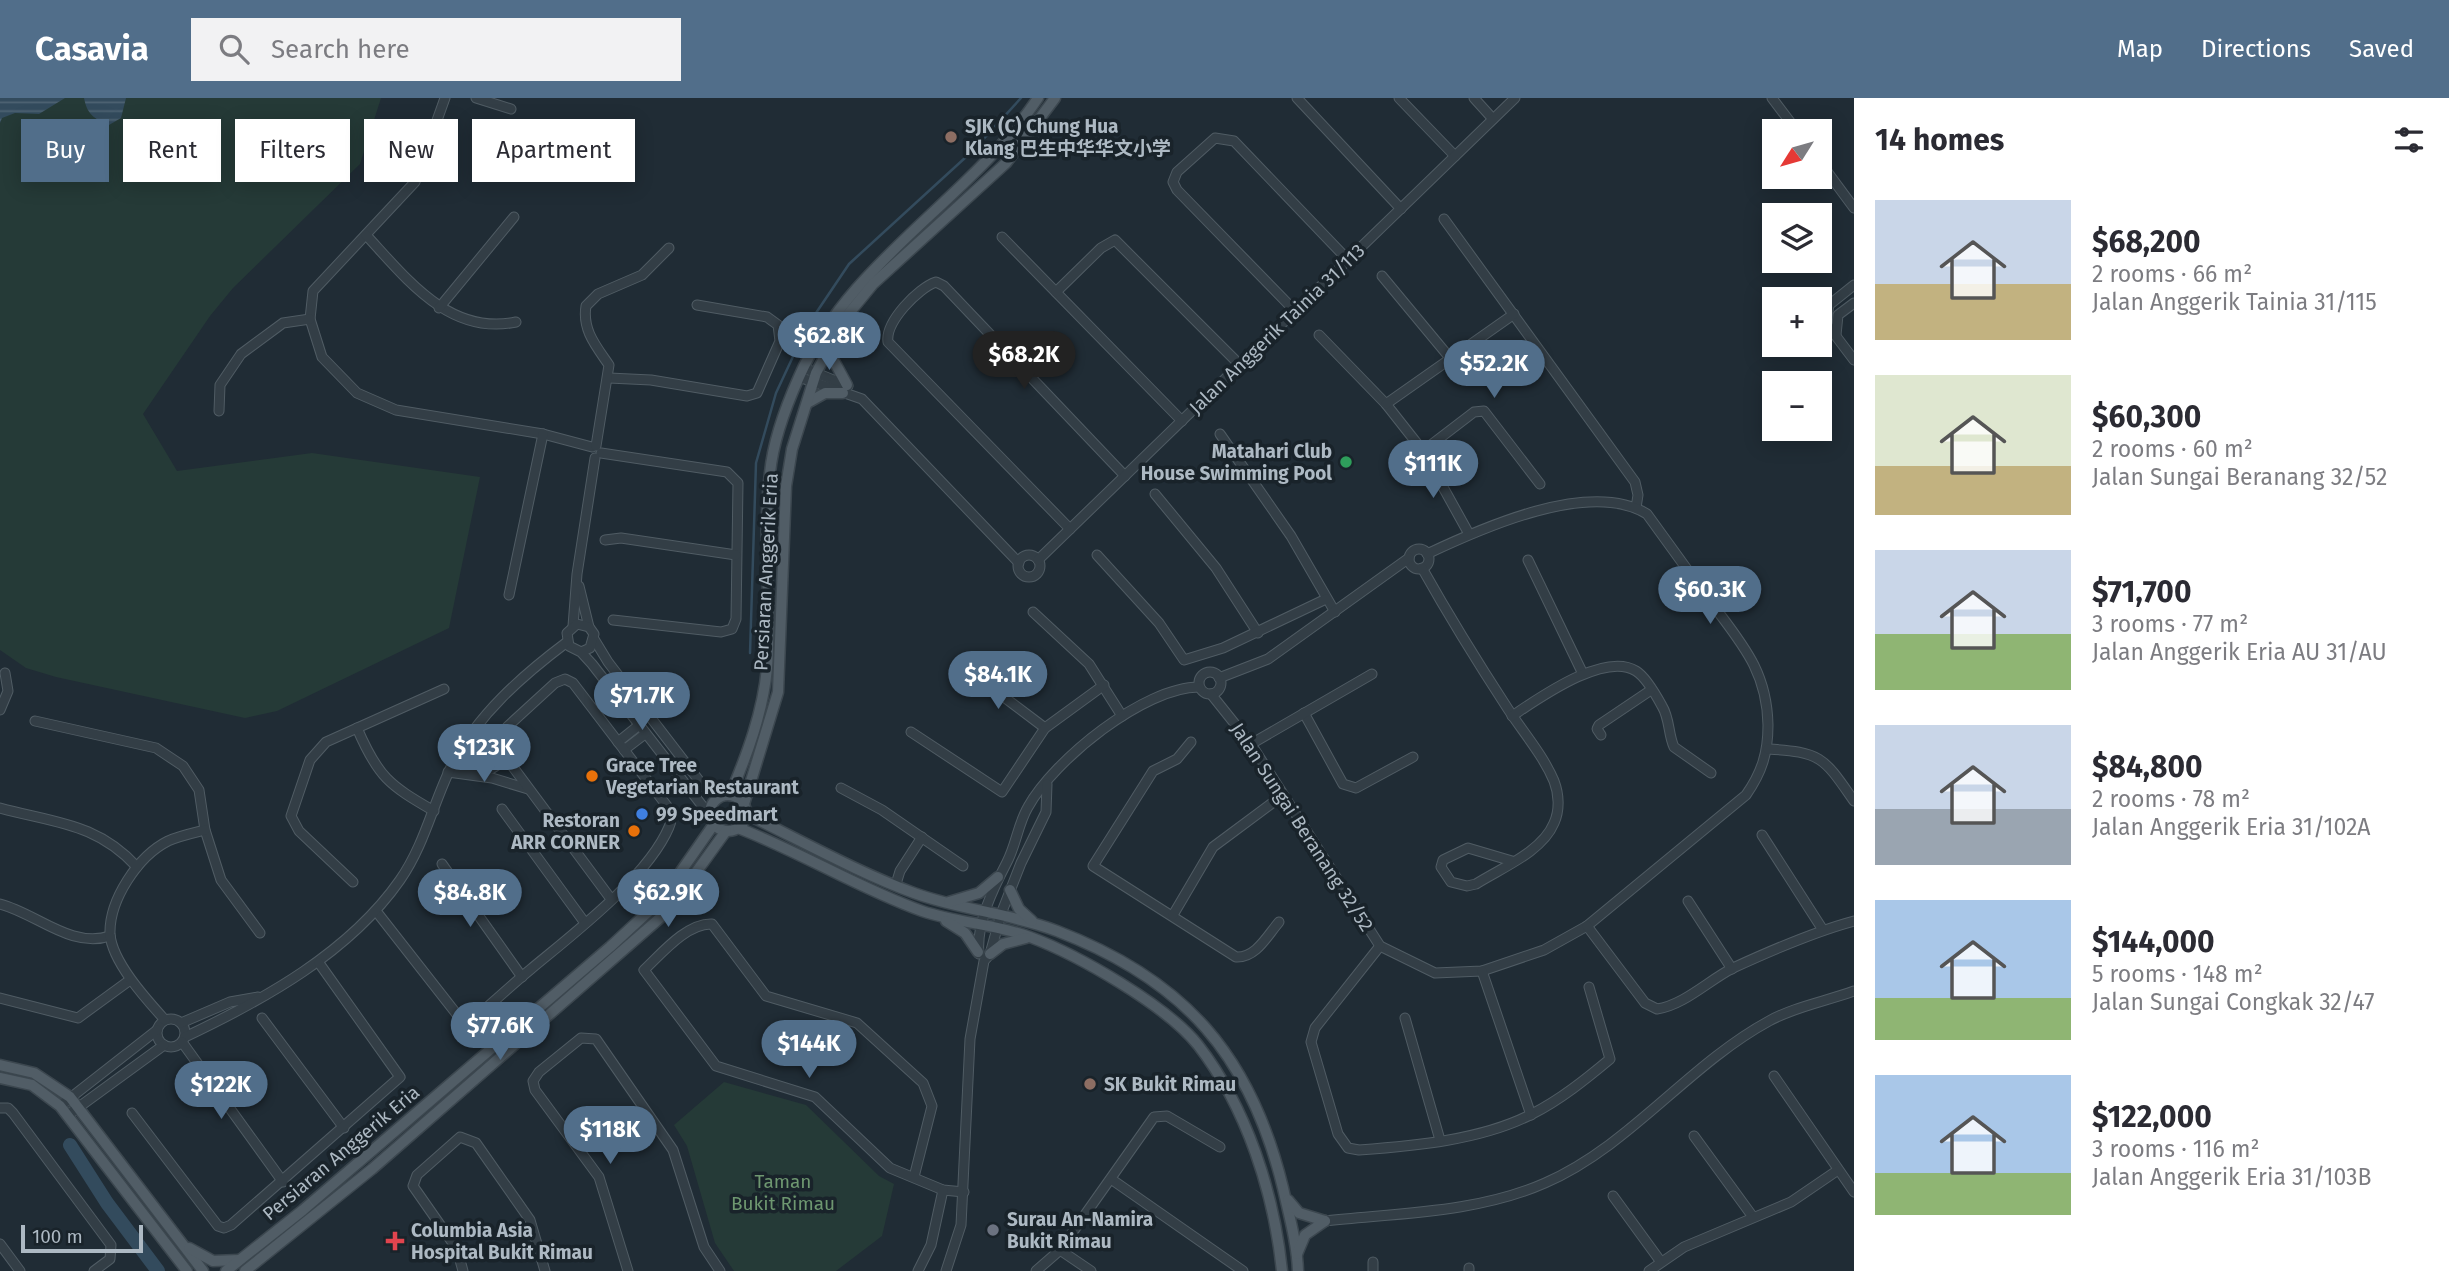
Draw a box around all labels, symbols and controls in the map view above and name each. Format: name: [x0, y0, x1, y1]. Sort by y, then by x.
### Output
search box: [191, 18, 681, 81]
text: Casavia: [35, 29, 149, 69]
icon: search: [215, 30, 253, 68]
text: Search here: [271, 34, 410, 65]
text: Map: [2117, 35, 2163, 63]
text: Directions: [2201, 35, 2311, 63]
text: Saved: [2349, 35, 2414, 63]
place label: SJK (C) Chung Hua Klang 巴生中华华文小学: [965, 115, 1171, 160]
chip: Buy: [21, 119, 109, 182]
chip: Rent: [123, 119, 221, 182]
chip: Filters: [235, 119, 350, 182]
chip: New: [364, 119, 458, 182]
chip: Apartment: [472, 119, 635, 182]
north arrow: [1762, 119, 1832, 189]
map controls: [1762, 119, 1832, 441]
icon: filters: [2390, 121, 2428, 159]
text: 14 homes: [1875, 122, 2004, 158]
marker: SJK (C) Chung Hua Klang 巴生中华华文小学: [943, 129, 959, 145]
button: layers: [1762, 203, 1832, 273]
text: $68,200: [2092, 224, 2201, 260]
icon: home: [1931, 228, 2015, 312]
street label: Jalan Anggerik Tainia 31/113: [1184, 239, 1370, 419]
text: 2 rooms · 66 m²: [2092, 260, 2252, 288]
button: +: [1762, 287, 1832, 357]
text: Jalan Anggerik Tainia 31/115: [2092, 288, 2377, 316]
pin: $62.8K: [772, 313, 886, 372]
text: $62.8K: [794, 321, 864, 349]
pin: $68.2K: [967, 331, 1081, 391]
text: $68.2K: [989, 340, 1059, 368]
pin: $52.2K: [1437, 341, 1551, 400]
text: $52.2K: [1460, 349, 1528, 377]
button: −: [1762, 371, 1832, 441]
text: $60,300: [2092, 399, 2201, 435]
icon: home: [1931, 403, 2015, 487]
text: 2 rooms · 60 m²: [2092, 435, 2253, 463]
place label: Matahari Club House Swimming Pool: [1141, 440, 1332, 485]
pin: $111K: [1384, 440, 1482, 500]
text: $111K: [1404, 449, 1462, 477]
marker: Matahari Club House Swimming Pool: [1338, 454, 1354, 470]
text: Jalan Sungai Beranang 32/52: [2092, 463, 2387, 491]
street label: Persiaran Anggerik Eria: [749, 473, 783, 671]
pin: $60.3K: [1653, 566, 1767, 626]
text: $71,700: [2092, 574, 2191, 610]
text: $60.3K: [1674, 575, 1746, 603]
icon: home: [1931, 578, 2015, 662]
text: 3 rooms · 77 m²: [2092, 610, 2248, 638]
text: Jalan Anggerik Eria AU 31/AU: [2092, 638, 2387, 666]
pin: $84.1K: [941, 652, 1055, 711]
text: $84.1K: [964, 660, 1032, 688]
pin: $71.7K: [585, 672, 699, 732]
text: $71.7K: [610, 681, 674, 709]
street label: Jalan Sungai Beranang 32/52: [1226, 718, 1378, 936]
pin: $123K: [435, 724, 533, 784]
text: $123K: [454, 733, 514, 761]
text: $84,800: [2092, 749, 2203, 785]
icon: home: [1931, 753, 2015, 837]
place label: Grace Tree Vegetarian Restaurant: [605, 754, 800, 799]
marker: Grace Tree Vegetarian Restaurant: [584, 768, 600, 784]
text: 2 rooms · 78 m²: [2092, 785, 2250, 813]
place label: 99 Speedmart: [656, 803, 778, 826]
marker: 99 Speedmart: [634, 806, 650, 822]
place label: Restoran ARR CORNER: [510, 809, 620, 854]
text: Jalan Anggerik Eria 31/102A: [2092, 813, 2371, 841]
marker: Restoran ARR CORNER: [626, 823, 642, 839]
pin: $84.8K: [413, 870, 527, 929]
pin: $62.9K: [611, 870, 725, 929]
text: $84.8K: [434, 878, 506, 906]
text: $62.9K: [633, 878, 703, 906]
text: $144,000: [2092, 924, 2215, 960]
icon: home: [1931, 928, 2015, 1012]
text: 5 rooms · 148 m²: [2092, 960, 2263, 988]
text: Jalan Sungai Congkak 32/47: [2092, 988, 2374, 1016]
pin: $77.6K: [443, 1002, 557, 1062]
text: $77.6K: [467, 1011, 533, 1039]
pin: $144K: [760, 1020, 858, 1080]
text: $144K: [777, 1029, 841, 1057]
pin: $122K: [172, 1062, 270, 1121]
text: $122K: [191, 1070, 251, 1098]
place label: SK Bukit Rimau: [1104, 1073, 1236, 1096]
marker: SK Bukit Rimau: [1082, 1076, 1098, 1092]
street label: Persiaran Anggerik Eria: [258, 1081, 424, 1225]
text: $122,000: [2092, 1099, 2212, 1135]
icon: home: [1931, 1103, 2015, 1187]
pin: $118K: [561, 1107, 659, 1166]
text: $118K: [580, 1115, 640, 1143]
text: 3 rooms · 116 m²: [2092, 1135, 2260, 1163]
text: Jalan Anggerik Eria 31/103B: [2092, 1163, 2372, 1191]
park label: Taman Bukit Rimau: [731, 1170, 835, 1215]
place label: Surau An-Namira Bukit Rimau: [1007, 1208, 1153, 1253]
place label: Columbia Asia Hospital Bukit Rimau: [411, 1219, 593, 1264]
scale bar: [21, 1222, 144, 1254]
marker: Surau An-Namira Bukit Rimau: [985, 1222, 1001, 1238]
text: 100 m: [32, 1225, 83, 1248]
marker: Columbia Asia Hospital Bukit Rimau: [385, 1231, 405, 1251]

